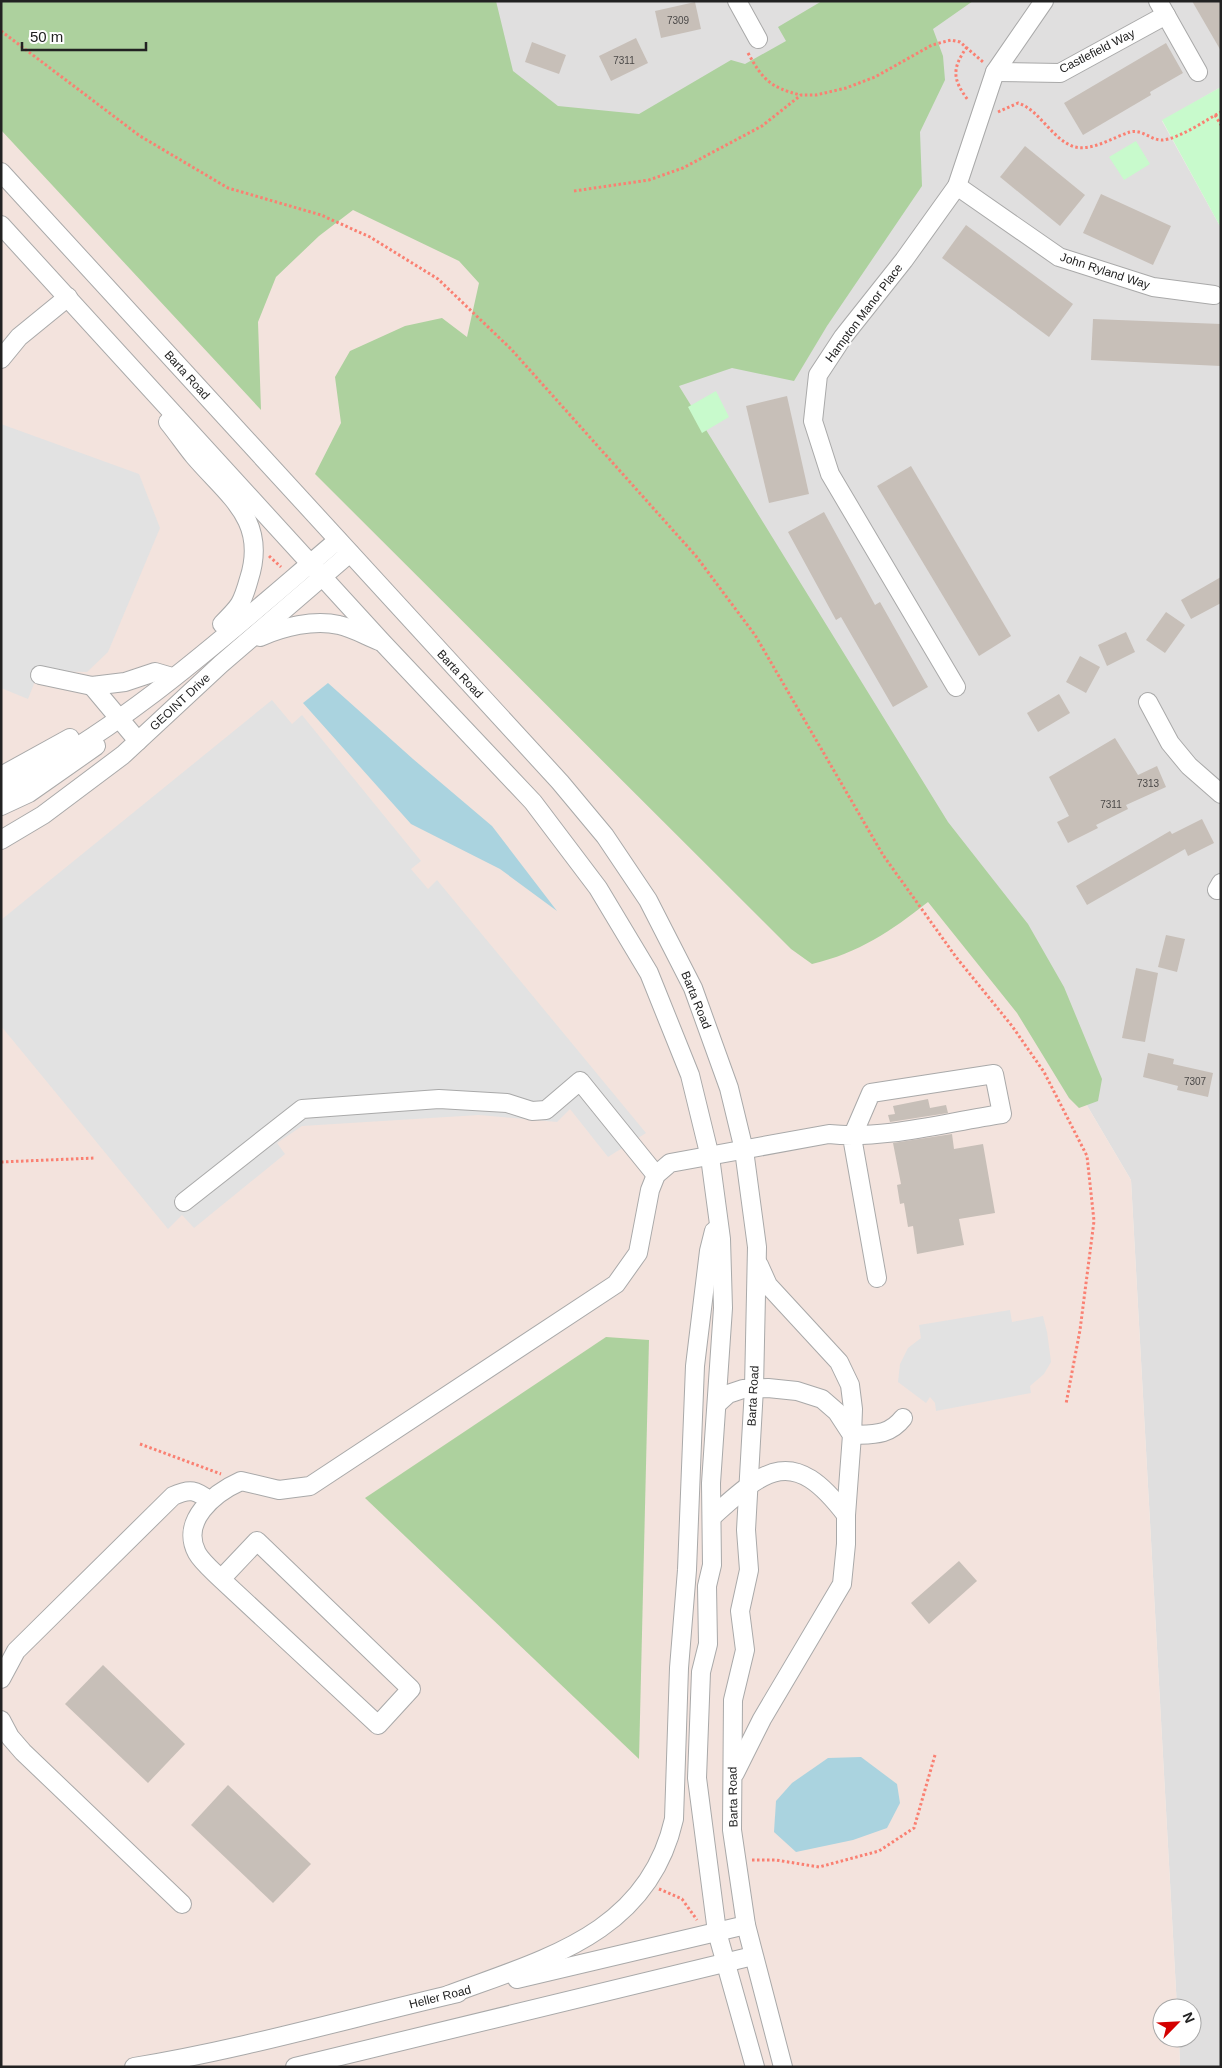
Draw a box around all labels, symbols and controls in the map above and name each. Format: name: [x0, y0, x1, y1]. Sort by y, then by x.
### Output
house number: 7309: [667, 15, 690, 26]
scale bar: [22, 20, 146, 52]
street label: Castlefield Way: [1057, 26, 1137, 76]
text: 50 m: [30, 28, 63, 45]
house number: 7311: [613, 55, 635, 66]
street label: John Ryland Way: [1058, 250, 1152, 292]
street label: Hampton Manor Place: [822, 261, 906, 365]
street label: Barta Road: [161, 348, 213, 402]
street label: Barta Road: [434, 647, 486, 701]
street label: GEOINT Drive: [147, 670, 213, 733]
house number: 7313: [1137, 778, 1160, 789]
house number: 7311: [1100, 799, 1122, 810]
street label: Barta Road: [678, 969, 714, 1031]
house number: 7307: [1184, 1076, 1207, 1087]
street label: Barta Road: [744, 1365, 762, 1427]
street label: Barta Road: [725, 1767, 741, 1827]
street label: Heller Road: [408, 1983, 472, 2011]
north arrow: [1152, 1998, 1202, 2048]
text: N: [1180, 2010, 1198, 2026]

